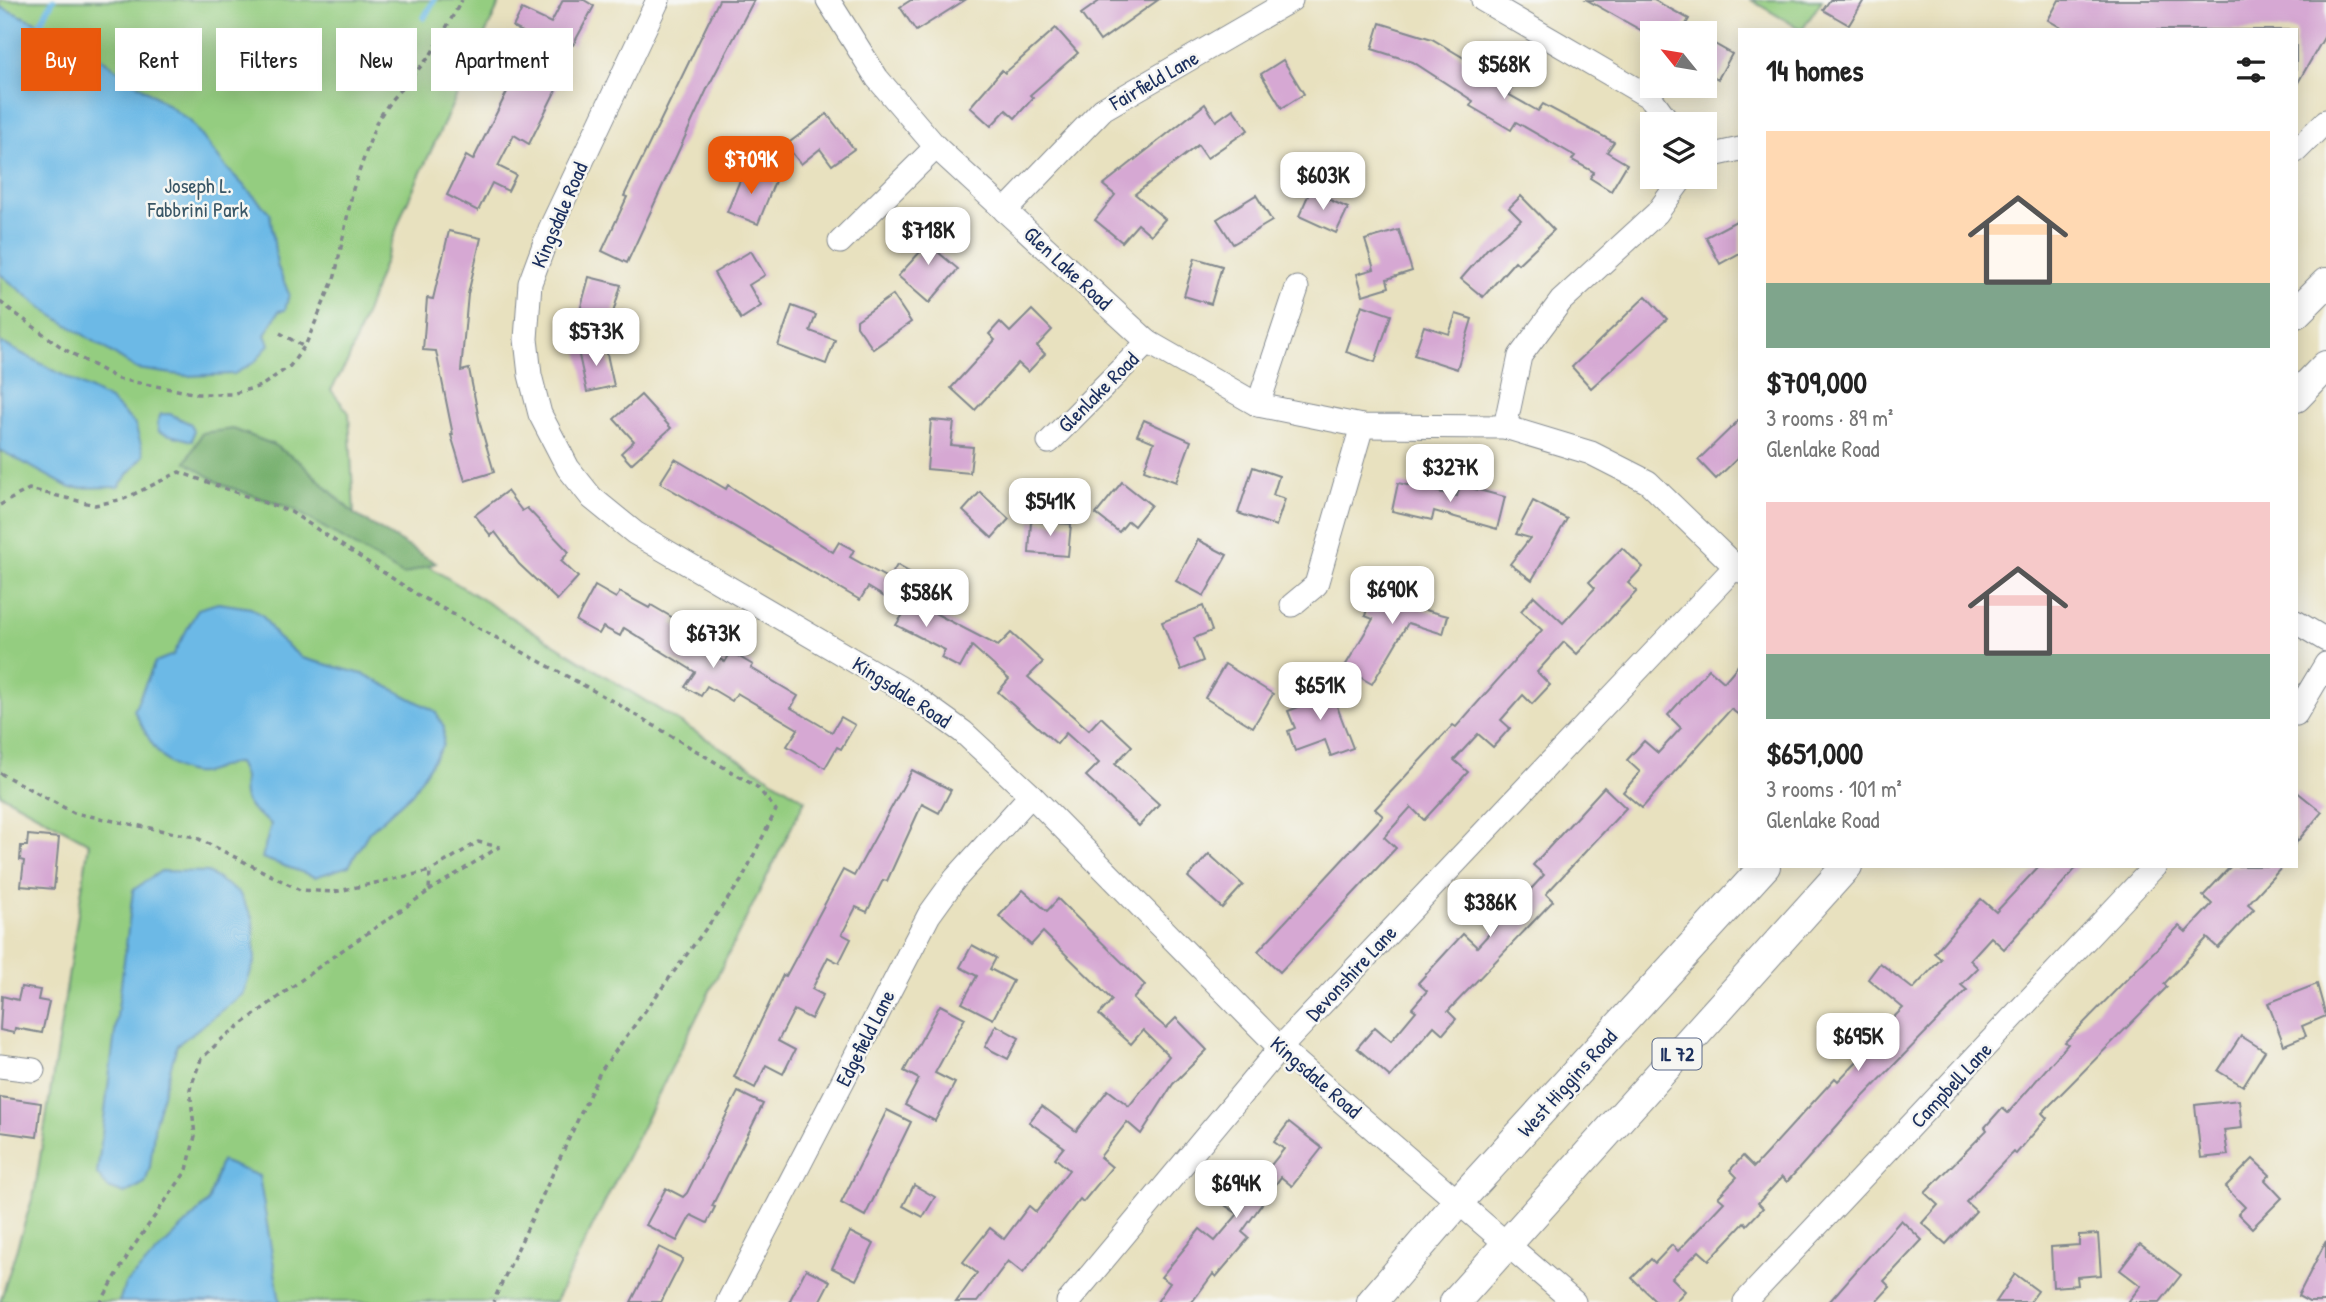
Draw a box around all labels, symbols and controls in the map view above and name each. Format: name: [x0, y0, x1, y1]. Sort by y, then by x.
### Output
north arrow: [1640, 21, 1717, 98]
map controls: [1640, 21, 1717, 189]
chip: Buy: [21, 28, 101, 91]
chip: Rent: [115, 28, 202, 91]
chip: Filters: [216, 28, 322, 91]
chip: New: [336, 28, 417, 91]
chip: Apartment: [431, 28, 573, 91]
pin: $568K: [1455, 42, 1553, 101]
street label: Fairfield Lane: [1103, 43, 1204, 118]
text: $568K: [1478, 48, 1530, 79]
text: 14 homes: [1766, 50, 1864, 90]
icon: filters: [2232, 51, 2270, 89]
button: layers: [1640, 112, 1717, 189]
pin: $709K: [702, 136, 800, 196]
text: $709K: [724, 143, 778, 174]
pin: $603K: [1274, 152, 1372, 212]
street label: Kingsdale Road: [524, 158, 594, 272]
text: $603K: [1296, 159, 1350, 190]
park label: Joseph L. Fabbrini Park: [147, 171, 248, 224]
icon: home: [1955, 177, 2081, 303]
pin: $718K: [879, 208, 977, 267]
text: $718K: [901, 214, 955, 245]
street label: Glen Lake Road: [1018, 220, 1118, 316]
pin: $573K: [547, 308, 645, 368]
text: $573K: [568, 315, 624, 346]
street label: Glenlake Road: [1051, 345, 1145, 439]
text: $709,000: [1766, 362, 1867, 402]
text: 3 rooms · 89 m²: [1766, 402, 1893, 433]
text: Glenlake Road: [1766, 433, 1880, 464]
pin: $327K: [1401, 444, 1499, 504]
text: $327K: [1422, 451, 1478, 482]
pin: $541K: [1001, 478, 1099, 538]
text: $541K: [1025, 485, 1075, 516]
icon: home: [1955, 548, 2081, 674]
pin: $690K: [1343, 566, 1441, 626]
pin: $586K: [877, 570, 975, 629]
text: $690K: [1366, 573, 1418, 604]
text: $586K: [900, 576, 952, 607]
pin: $673K: [664, 610, 762, 670]
text: $673K: [686, 617, 740, 648]
street label: Kingsdale Road: [847, 649, 957, 735]
pin: $651K: [1271, 662, 1369, 722]
text: $651K: [1295, 669, 1345, 700]
text: $651,000: [1766, 733, 1863, 773]
text: 3 rooms · 101 m²: [1766, 773, 1902, 804]
text: Glenlake Road: [1766, 804, 1880, 835]
pin: $386K: [1441, 880, 1539, 939]
text: $386K: [1463, 886, 1517, 917]
street label: Devonshire Lane: [1299, 919, 1403, 1027]
street label: Edgefield Lane: [828, 985, 902, 1091]
pin: $695K: [1809, 1014, 1907, 1073]
text: $695K: [1832, 1020, 1884, 1051]
street label: West Higgins Road: [1511, 1023, 1623, 1143]
street label: Kingsdale Road: [1264, 1029, 1368, 1125]
street label: Campbell Lane: [1904, 1036, 1998, 1134]
road number: IL 72: [1652, 1038, 1702, 1070]
pin: $694K: [1187, 1160, 1285, 1220]
text: $694K: [1211, 1167, 1261, 1198]

